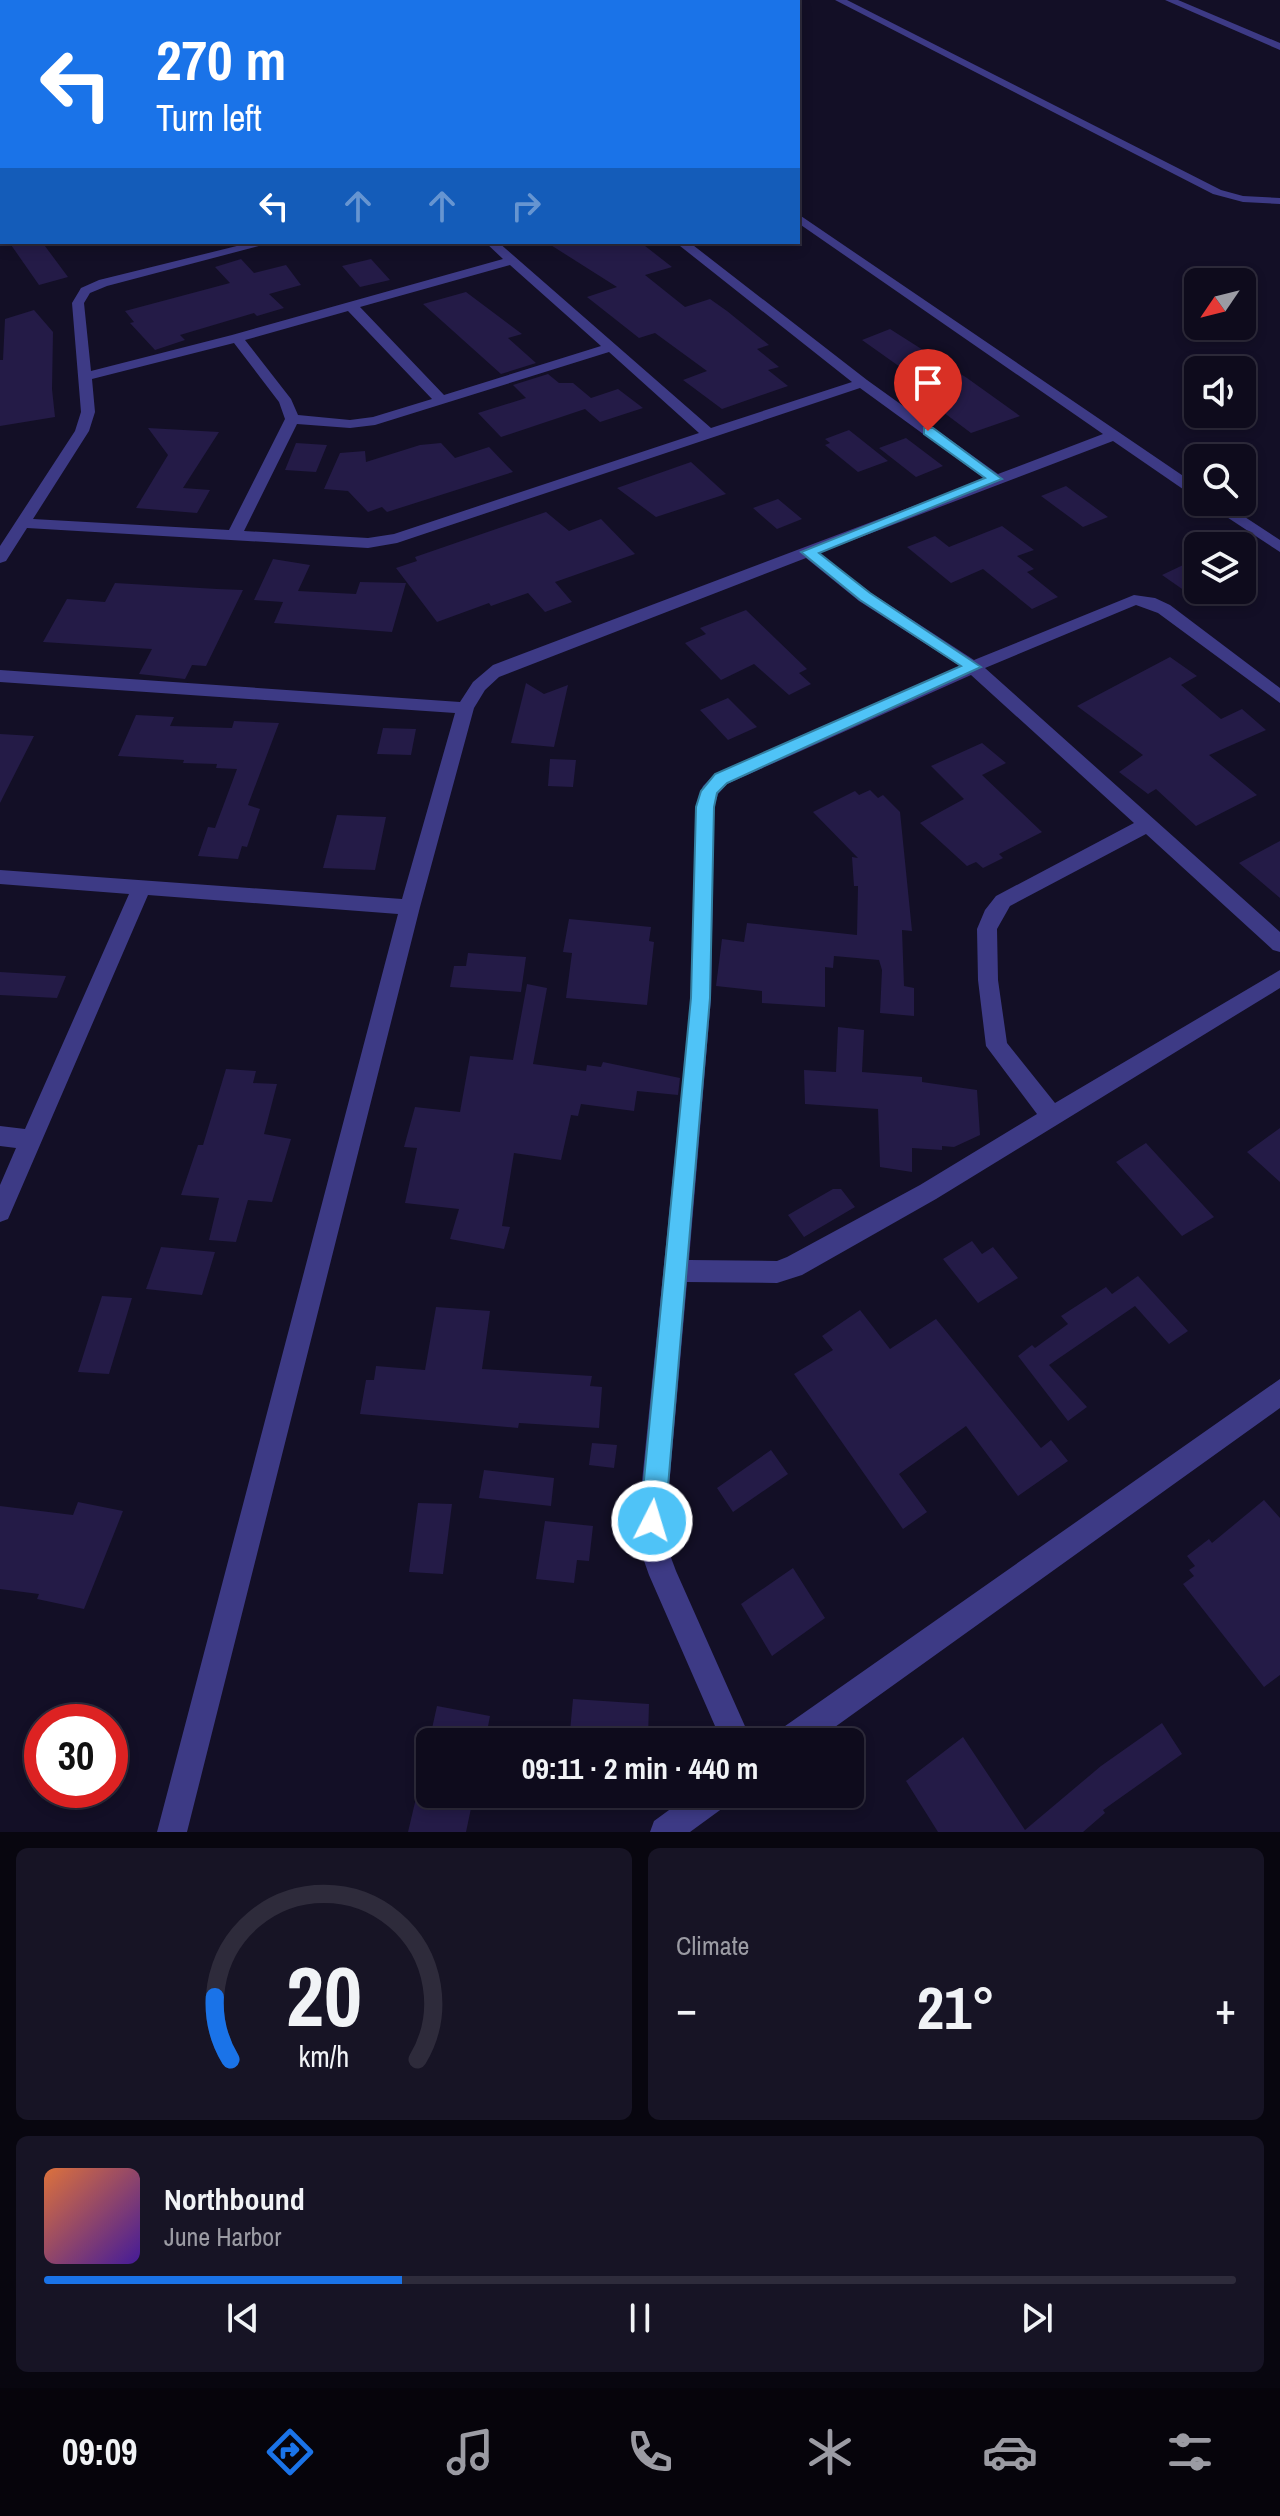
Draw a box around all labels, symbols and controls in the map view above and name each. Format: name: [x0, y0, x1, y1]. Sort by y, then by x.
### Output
text: 270 m: [156, 22, 286, 97]
icon: left: [24, 32, 128, 136]
text: Turn left: [156, 94, 262, 142]
icon: left: [252, 184, 296, 228]
icon: ahead: [336, 184, 380, 228]
icon: ahead: [420, 184, 464, 228]
icon: right: [504, 184, 548, 228]
north arrow: [1184, 268, 1256, 340]
map controls: [1184, 268, 1256, 604]
pin: [894, 349, 962, 431]
button: sound: [1184, 356, 1256, 428]
icon: arrive: [906, 361, 950, 405]
button: search: [1184, 444, 1256, 516]
button: layers: [1184, 532, 1256, 604]
position arrow: [610, 1479, 694, 1563]
speed limit sign: 30: [24, 1704, 128, 1808]
text: 09:11 · 2 min · 440 m: [522, 1748, 758, 1788]
text: Climate: [676, 1928, 749, 1963]
text: 20: [286, 1940, 362, 2052]
text: 21°: [917, 1967, 995, 2048]
text: −: [676, 1978, 697, 2038]
text: +: [1215, 1978, 1236, 2038]
text: km/h: [299, 2037, 349, 2076]
text: Northbound: [164, 2179, 305, 2219]
text: June Harbor: [164, 2219, 281, 2254]
icon: previous: [221, 2296, 265, 2340]
icon: pause: [618, 2296, 662, 2340]
icon: next: [1015, 2296, 1059, 2340]
icon: directions: [262, 2424, 318, 2480]
icon: music: [442, 2424, 498, 2480]
icon: phone: [622, 2424, 678, 2480]
icon: climate: [802, 2424, 858, 2480]
icon: car: [982, 2424, 1038, 2480]
icon: filters: [1162, 2424, 1218, 2480]
text: 09:09: [62, 2428, 138, 2476]

